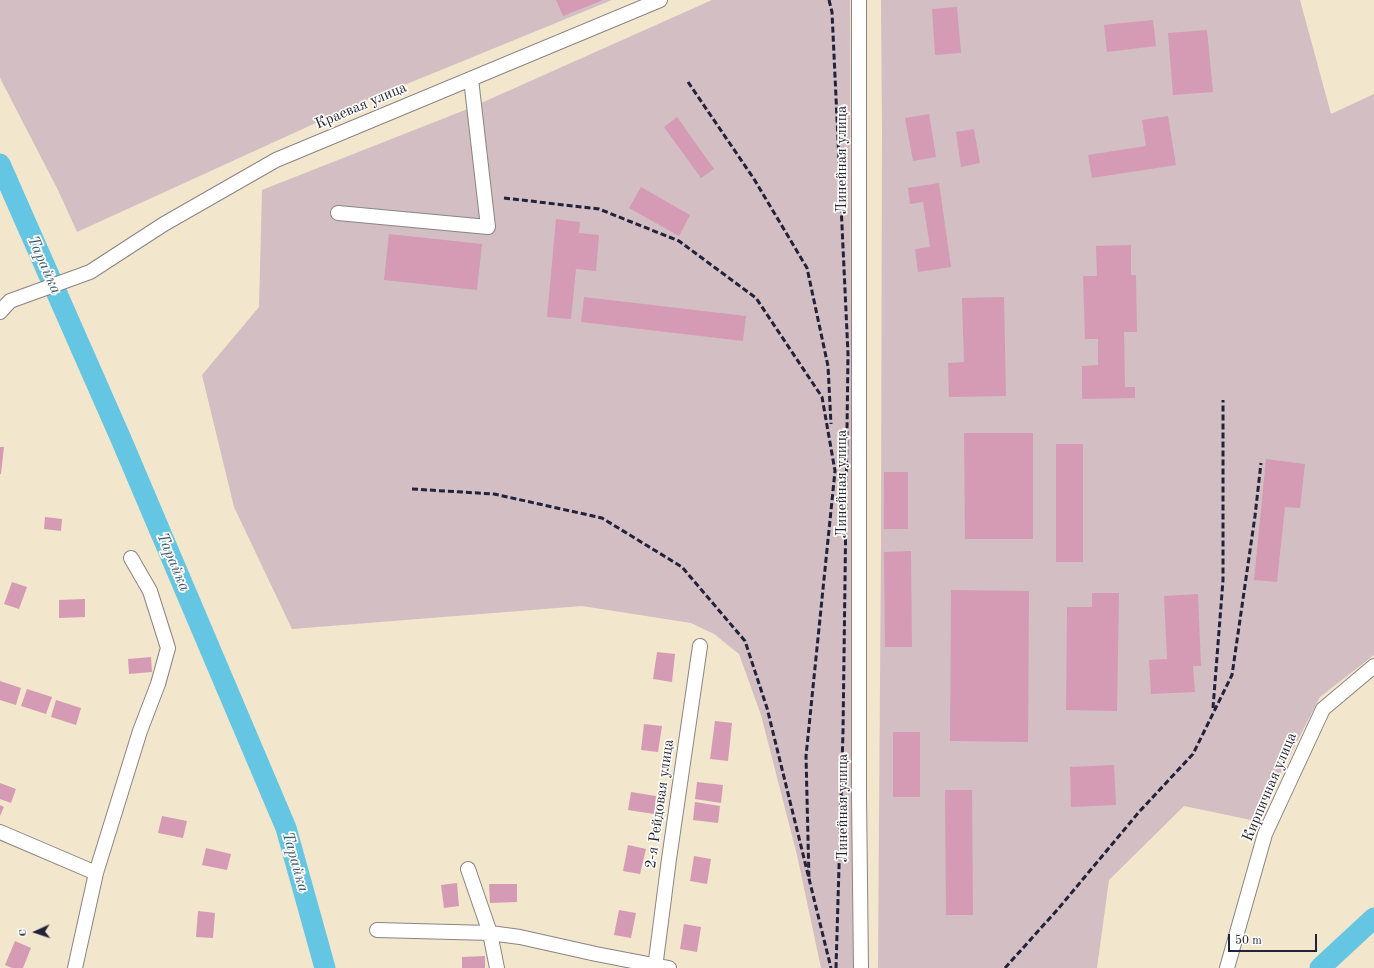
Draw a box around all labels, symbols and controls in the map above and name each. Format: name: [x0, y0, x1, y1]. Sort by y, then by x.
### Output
street label: Краевая улица: [312, 79, 410, 133]
street label: Линейная улица: [833, 106, 851, 214]
water label: Тарайка: [23, 233, 65, 297]
street label: Линейная улица: [833, 430, 851, 538]
water label: Тарайка: [152, 530, 194, 594]
street label: Кирпичная улица: [1239, 730, 1301, 844]
street label: 2-я Рейдовая улица: [642, 738, 678, 870]
street label: Линейная улица: [834, 754, 852, 862]
water label: Тарайка: [277, 829, 313, 895]
north arrow: [16, 912, 56, 952]
scale bar: [1230, 926, 1319, 952]
text: С: [18, 929, 29, 937]
text: 50 m: [1235, 935, 1262, 947]

